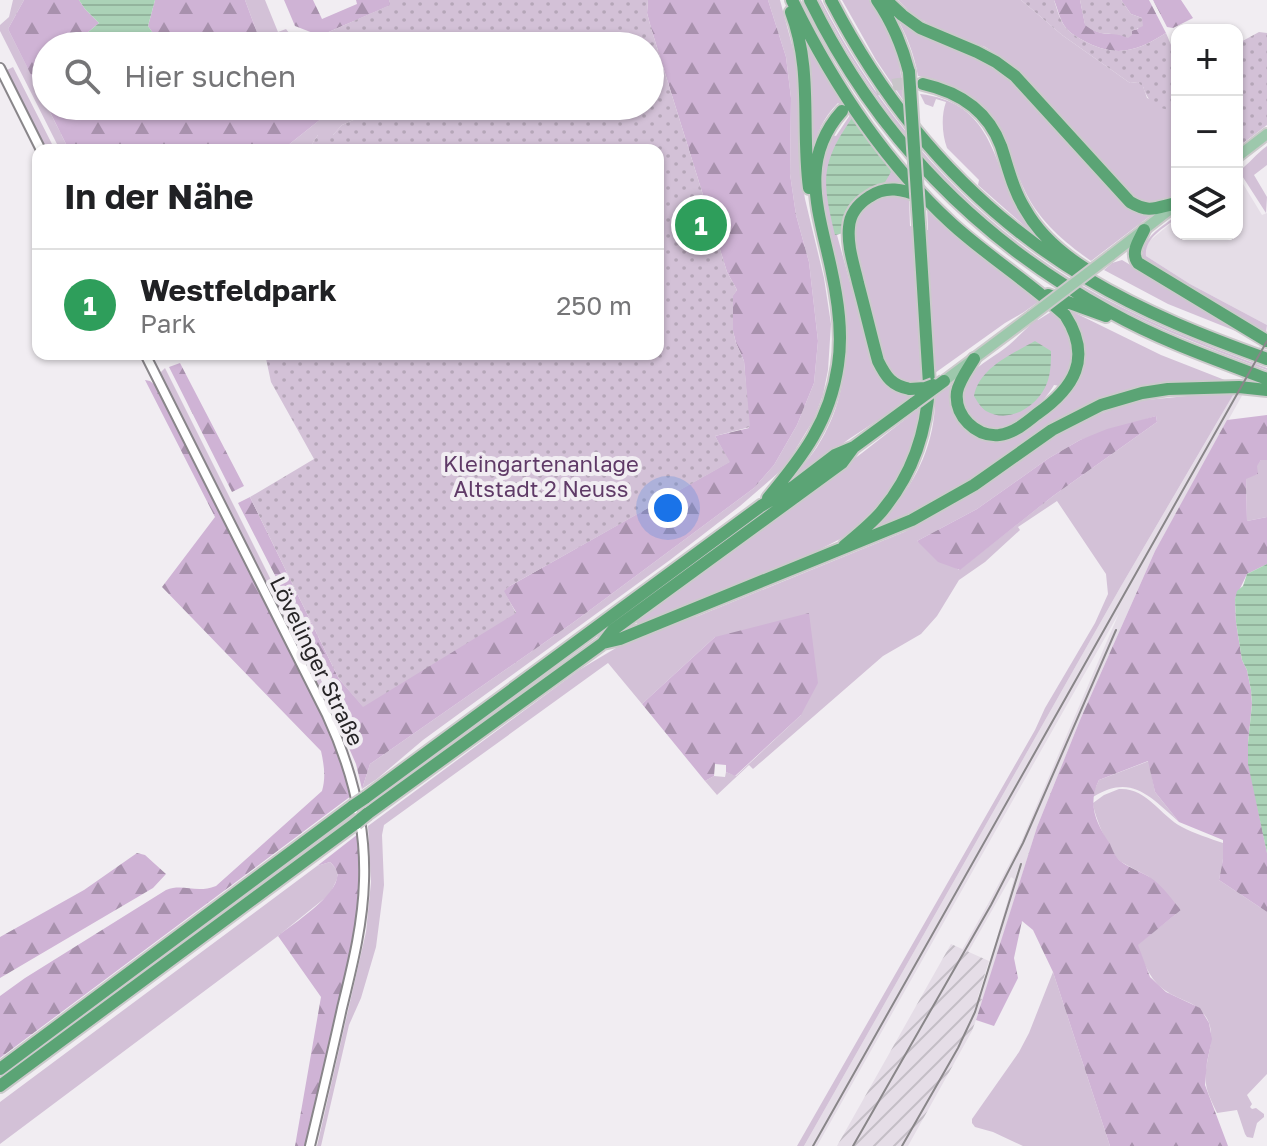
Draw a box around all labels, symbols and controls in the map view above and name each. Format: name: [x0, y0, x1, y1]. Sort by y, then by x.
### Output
map controls: [1171, 24, 1243, 240]
button: +: [1171, 24, 1243, 96]
search box: [32, 32, 664, 120]
icon: search: [60, 54, 104, 98]
text: Hier suchen: [124, 58, 296, 94]
button: −: [1171, 96, 1243, 168]
button: layers: [1171, 168, 1243, 240]
text: In der Nähe: [64, 176, 254, 216]
pin: 1: [675, 195, 727, 255]
text: Westfeldpark: [140, 272, 337, 308]
text: 1: [83, 290, 97, 321]
text: 250 m: [556, 290, 632, 321]
text: Park: [140, 308, 196, 339]
park label: Kleingartenanlage Altstadt 2 Neuss: [443, 450, 639, 502]
your location: [648, 488, 688, 528]
street label: Lövelinger Straße: [265, 572, 370, 750]

